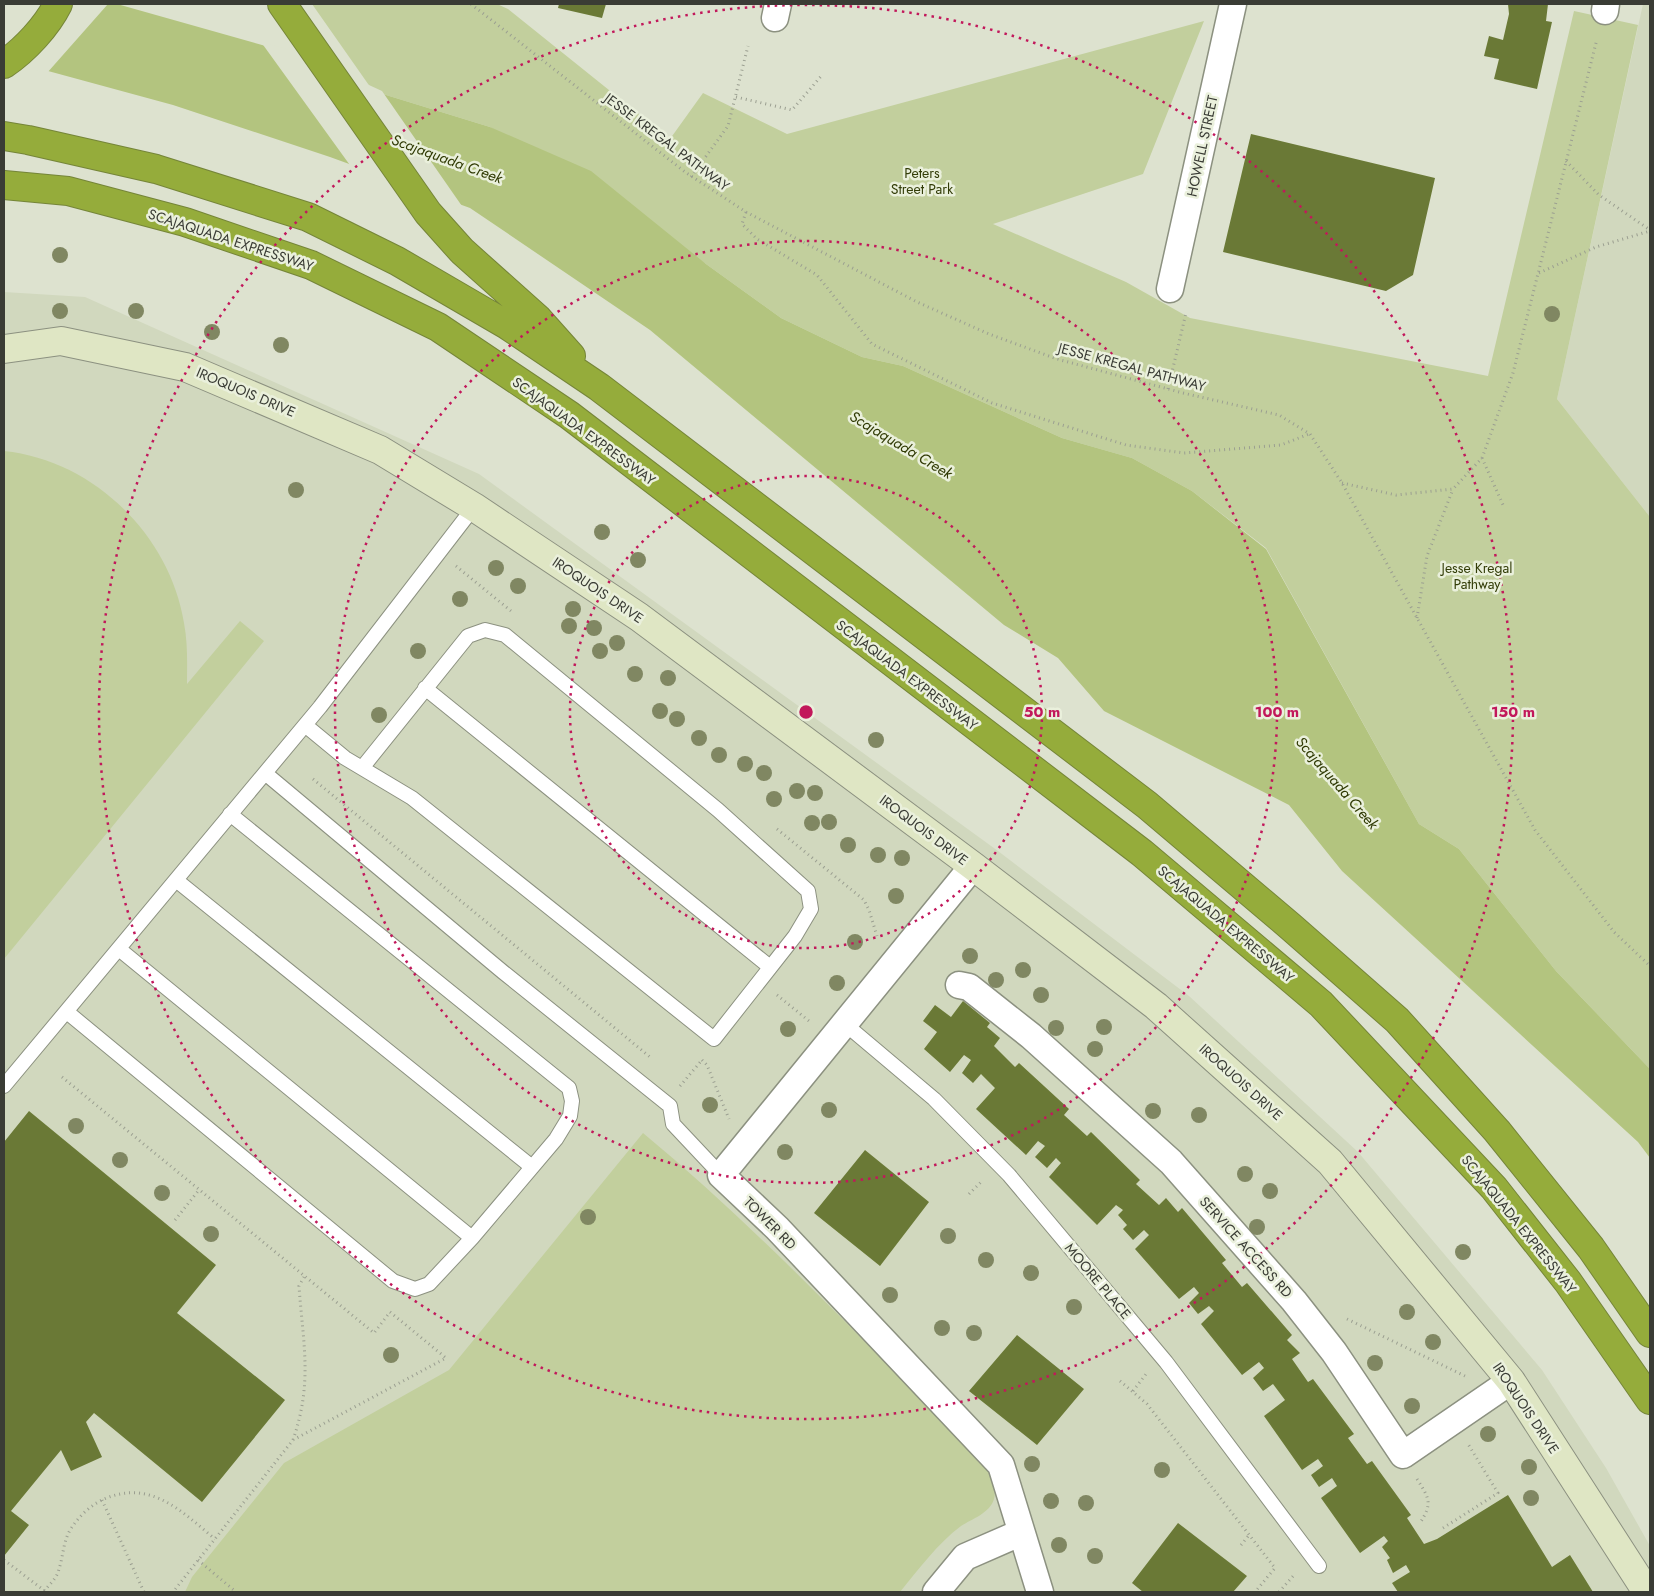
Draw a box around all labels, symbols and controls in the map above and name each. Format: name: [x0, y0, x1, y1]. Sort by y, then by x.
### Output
street label: JESSE KREGAL PATHWAY: [599, 87, 734, 196]
street label: HOWELL STREET: [1182, 93, 1223, 198]
water label: Scajaquada Creek: [388, 129, 506, 189]
park label: Peters Street Park: [891, 163, 954, 199]
street label: SCAJAQUADA EXPRESSWAY: [146, 204, 316, 276]
street label: JESSE KREGAL PATHWAY: [1054, 337, 1208, 396]
street label: IROQUOIS DRIVE: [193, 362, 299, 422]
street label: SCAJAQUADA EXPRESSWAY: [508, 372, 660, 490]
water label: Scajaquada Creek: [845, 406, 957, 485]
street label: IROQUOIS DRIVE: [548, 552, 648, 628]
park label: Jesse Kregal Pathway: [1440, 558, 1512, 594]
street label: SCAJAQUADA EXPRESSWAY: [832, 615, 982, 735]
text: 50 m: [1024, 701, 1060, 723]
text: 100 m: [1255, 701, 1299, 723]
text: 150 m: [1491, 701, 1535, 723]
centre of rings: [797, 703, 815, 721]
water label: Scajaquada Creek: [1290, 732, 1384, 835]
street label: IROQUOIS DRIVE: [876, 790, 972, 870]
street label: SCAJAQUADA EXPRESSWAY: [1153, 861, 1299, 987]
street label: IROQUOIS DRIVE: [1195, 1039, 1287, 1125]
street label: SCAJAQUADA EXPRESSWAY: [1457, 1151, 1581, 1297]
street label: TOWER RD: [739, 1192, 801, 1254]
street label: SERVICE ACCESS RD: [1195, 1192, 1297, 1302]
street label: MOORE PLACE: [1060, 1239, 1136, 1323]
street label: IROQUOIS DRIVE: [1488, 1358, 1564, 1458]

